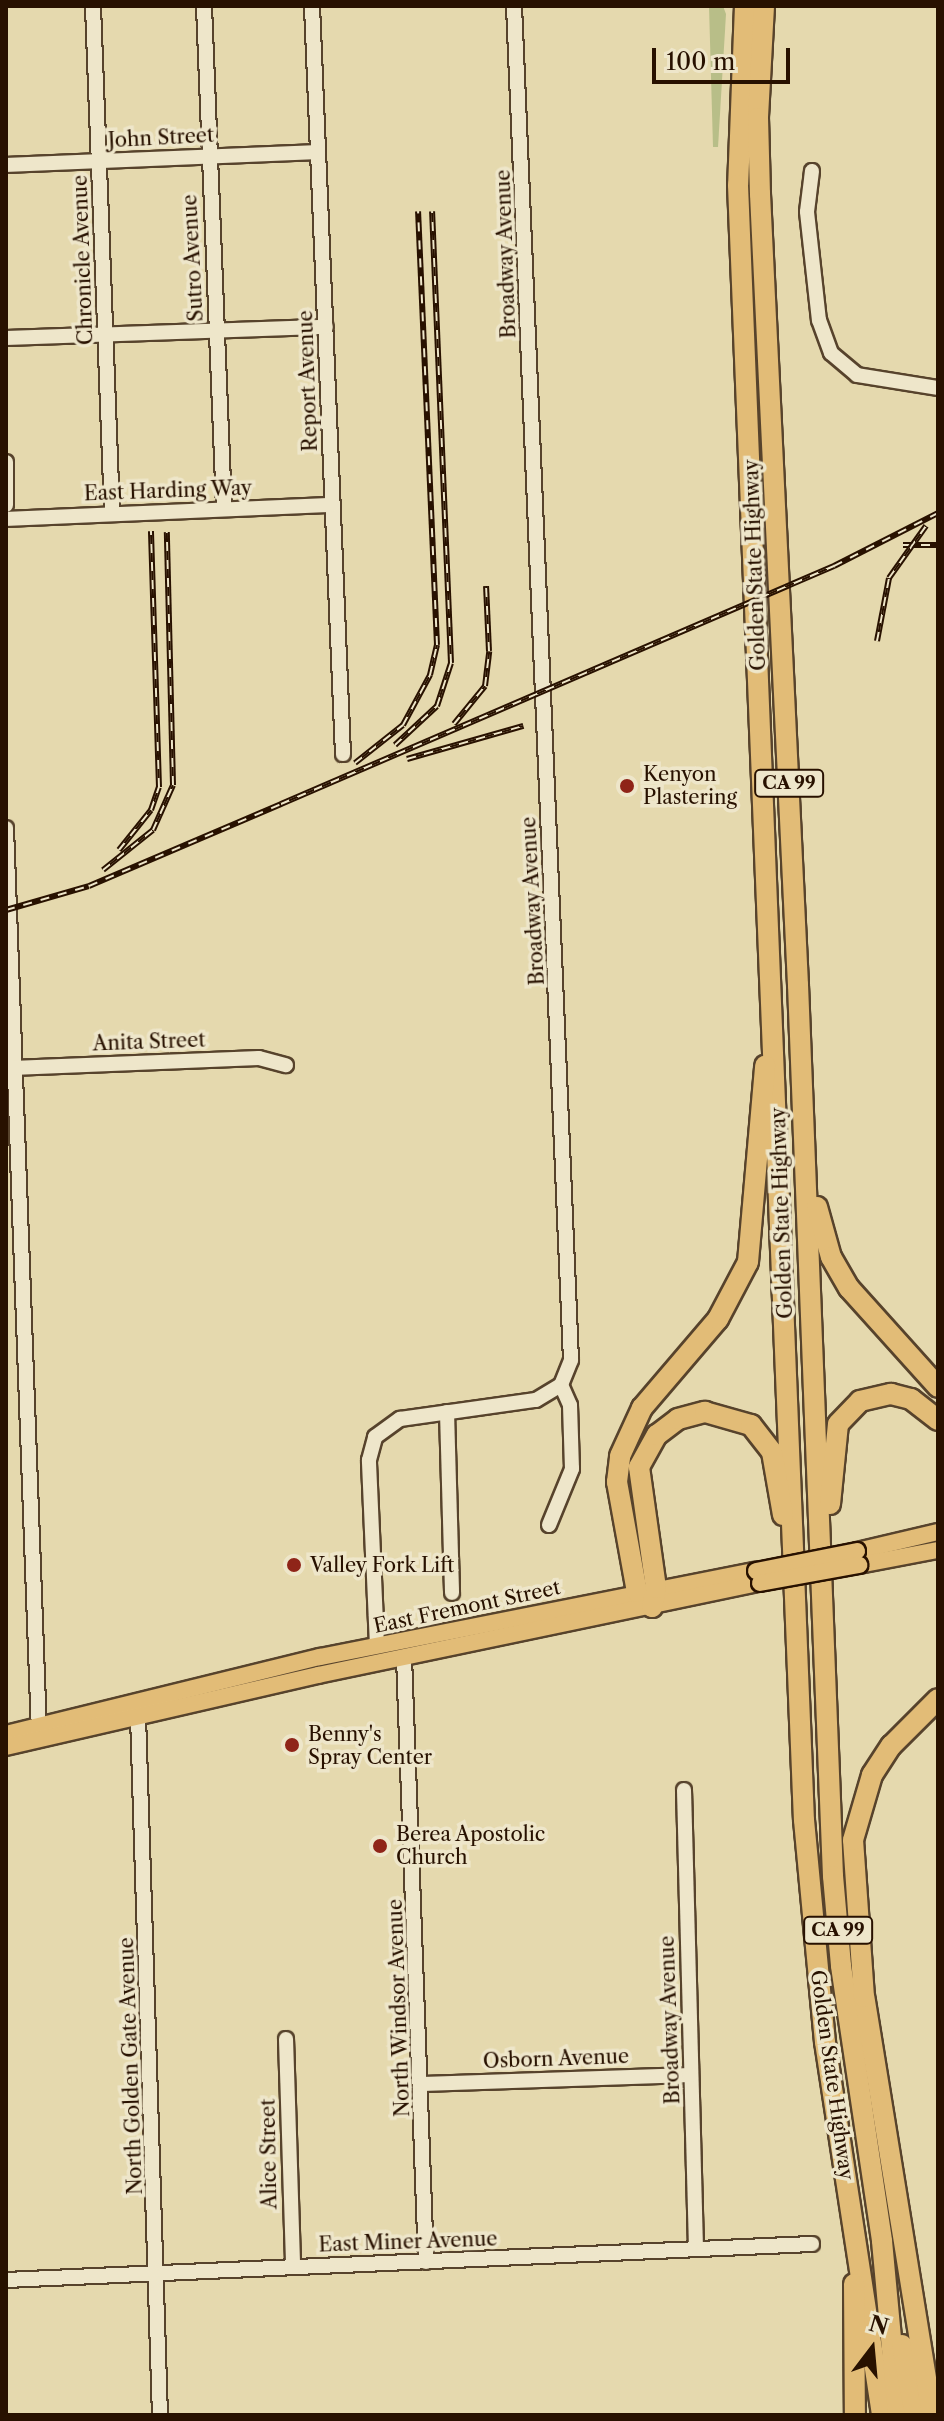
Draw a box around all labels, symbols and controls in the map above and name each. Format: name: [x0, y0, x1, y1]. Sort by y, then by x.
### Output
scale bar: [656, 32, 794, 82]
text: 100 m: [666, 47, 735, 76]
street label: John Street: [107, 123, 215, 153]
street label: Broadway Avenue: [491, 168, 521, 340]
street label: Chronicle Avenue: [68, 174, 98, 346]
street label: Sutro Avenue: [178, 193, 208, 323]
street label: Report Avenue: [294, 310, 322, 452]
street label: Golden State Highway: [739, 459, 771, 671]
street label: East Harding Way: [83, 476, 253, 506]
place label: Kenyon Plastering: [643, 762, 737, 809]
road number: CA 99: [753, 769, 825, 797]
marker: Kenyon Plastering: [618, 777, 636, 795]
street label: Broadway Avenue: [517, 815, 549, 987]
street label: Anita Street: [92, 1028, 206, 1056]
street label: Golden State Highway: [766, 1107, 798, 1319]
place label: Valley Fork Lift: [310, 1553, 455, 1577]
marker: Valley Fork Lift: [285, 1556, 303, 1574]
street label: East Fremont Street: [372, 1575, 562, 1639]
place label: Benny's Spray Center: [308, 1722, 433, 1769]
marker: Benny's Spray Center: [283, 1736, 301, 1754]
place label: Berea Apostolic Church: [396, 1822, 546, 1869]
marker: Berea Apostolic Church: [371, 1837, 389, 1855]
street label: North Windsor Avenue: [383, 1898, 415, 2118]
road number: CA 99: [802, 1916, 874, 1944]
street label: Broadway Avenue: [655, 1934, 685, 2106]
street label: North Golden Gate Avenue: [114, 1936, 148, 2196]
street label: Golden State Highway: [805, 1969, 859, 2181]
street label: Osborn Avenue: [482, 2044, 630, 2074]
street label: Alice Street: [256, 2099, 282, 2209]
street label: East Miner Avenue: [318, 2227, 498, 2257]
north arrow: [832, 2309, 912, 2389]
text: N: [866, 2310, 892, 2341]

